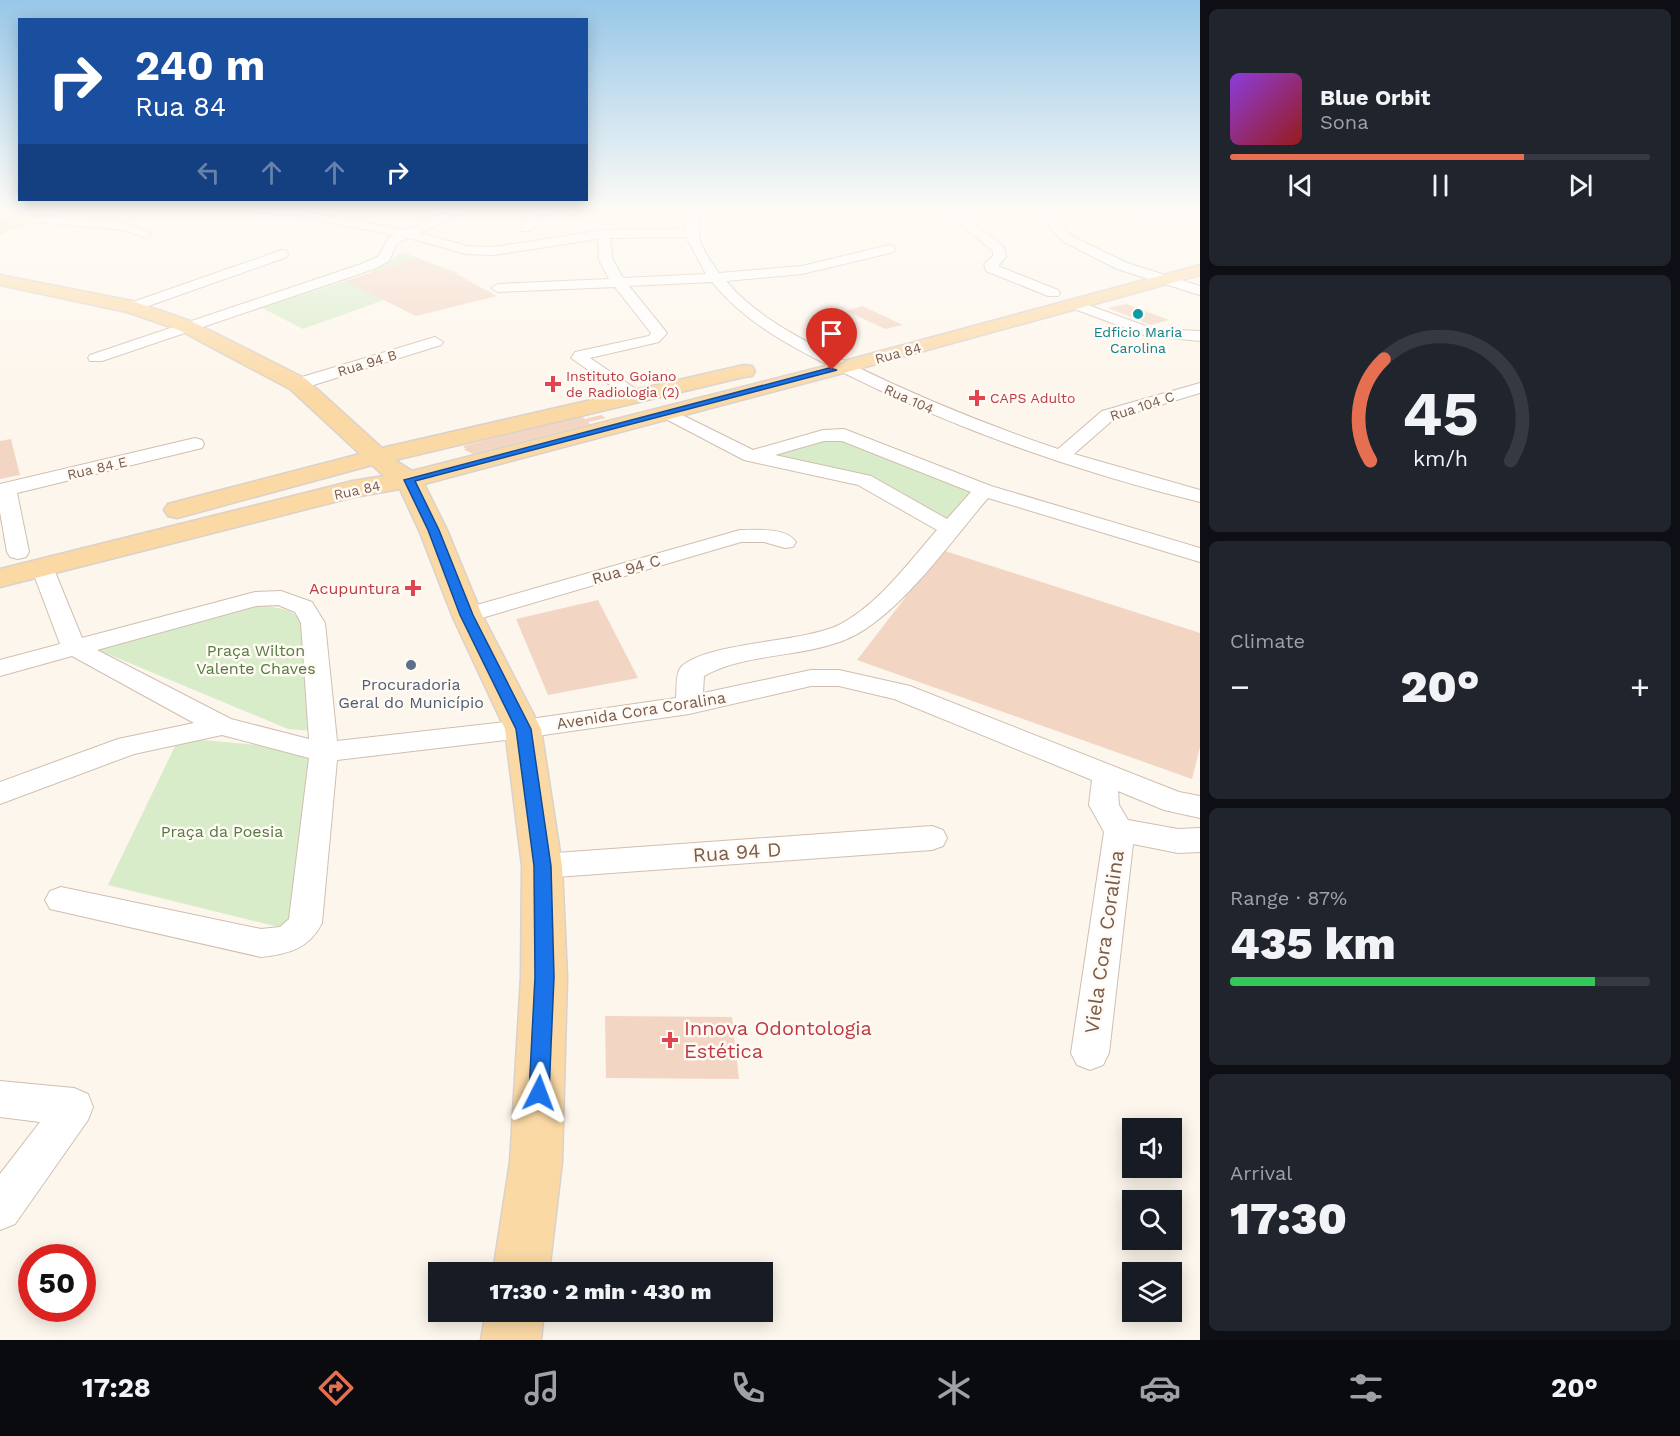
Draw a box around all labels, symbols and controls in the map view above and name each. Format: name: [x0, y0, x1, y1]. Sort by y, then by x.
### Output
text: 240 m: [135, 41, 265, 90]
icon: right: [36, 42, 114, 120]
text: Blue Orbit: [1320, 85, 1430, 110]
text: Rua 84: [135, 91, 226, 123]
text: Sona: [1320, 110, 1369, 134]
icon: left: [192, 156, 225, 189]
icon: ahead: [255, 156, 288, 189]
icon: ahead: [318, 156, 351, 189]
icon: right: [381, 156, 414, 189]
icon: previous: [1284, 169, 1317, 202]
icon: pause: [1424, 169, 1457, 202]
icon: next: [1564, 169, 1597, 202]
marker: Edficio Maria Carolina: [1131, 307, 1145, 321]
pin: [806, 308, 857, 370]
icon: arrive: [815, 317, 848, 350]
place label: Edficio Maria Carolina: [1094, 324, 1182, 356]
street label: Rua 84: [873, 339, 923, 367]
street label: Rua 94 B: [335, 346, 399, 380]
place label: Instituto Goiano de Radiologia (2): [566, 368, 680, 400]
marker: Instituto Goiano de Radiologia (2): [544, 375, 562, 393]
text: 45: [1402, 377, 1478, 450]
street label: Rua 104: [882, 381, 936, 417]
street label: Rua 104 C: [1108, 388, 1176, 424]
marker: CAPS Adulto: [968, 389, 986, 407]
place label: CAPS Adulto: [990, 390, 1075, 406]
text: km/h: [1412, 446, 1468, 471]
street label: Rua 84 E: [65, 453, 129, 483]
street label: Rua 84: [332, 477, 382, 503]
street label: Rua 94 C: [590, 551, 663, 588]
place label: Acupuntura: [309, 579, 400, 598]
marker: Acupuntura: [404, 579, 422, 597]
text: Climate: [1230, 629, 1305, 653]
park label: Praça Wilton Valente Chaves: [196, 641, 316, 678]
marker: Procuradoria Geral do Município: [404, 658, 418, 672]
text: 20°: [1400, 660, 1480, 713]
text: −: [1230, 667, 1250, 706]
text: +: [1630, 667, 1650, 706]
place label: Procuradoria Geral do Município: [338, 675, 484, 712]
street label: Avenida Cora Coralina: [555, 688, 727, 733]
park label: Praça da Poesia: [161, 822, 283, 841]
street label: Rua 94 D: [692, 837, 782, 867]
street label: Viela Cora Coralina: [1079, 849, 1129, 1035]
text: Range · 87%: [1230, 886, 1347, 910]
text: 435 km: [1230, 917, 1396, 970]
place label: Innova Odontologia Estética: [684, 1016, 872, 1063]
marker: Innova Odontologia Estética: [661, 1031, 679, 1049]
position arrow: [507, 1061, 571, 1125]
map controls: [1122, 1118, 1182, 1322]
button: sound: [1122, 1118, 1182, 1178]
text: Arrival: [1230, 1161, 1292, 1185]
button: search: [1122, 1190, 1182, 1250]
text: 17:30: [1230, 1192, 1347, 1245]
speed limit sign: 50: [18, 1244, 96, 1322]
button: layers: [1122, 1262, 1182, 1322]
text: 17:30 · 2 min · 430 m: [490, 1279, 711, 1304]
icon: directions: [315, 1367, 357, 1409]
icon: music: [521, 1367, 563, 1409]
icon: phone: [727, 1367, 769, 1409]
icon: climate: [933, 1367, 975, 1409]
icon: car: [1139, 1367, 1181, 1409]
icon: filters: [1345, 1367, 1387, 1409]
text: 17:28: [82, 1372, 151, 1404]
text: 20°: [1551, 1372, 1598, 1404]

